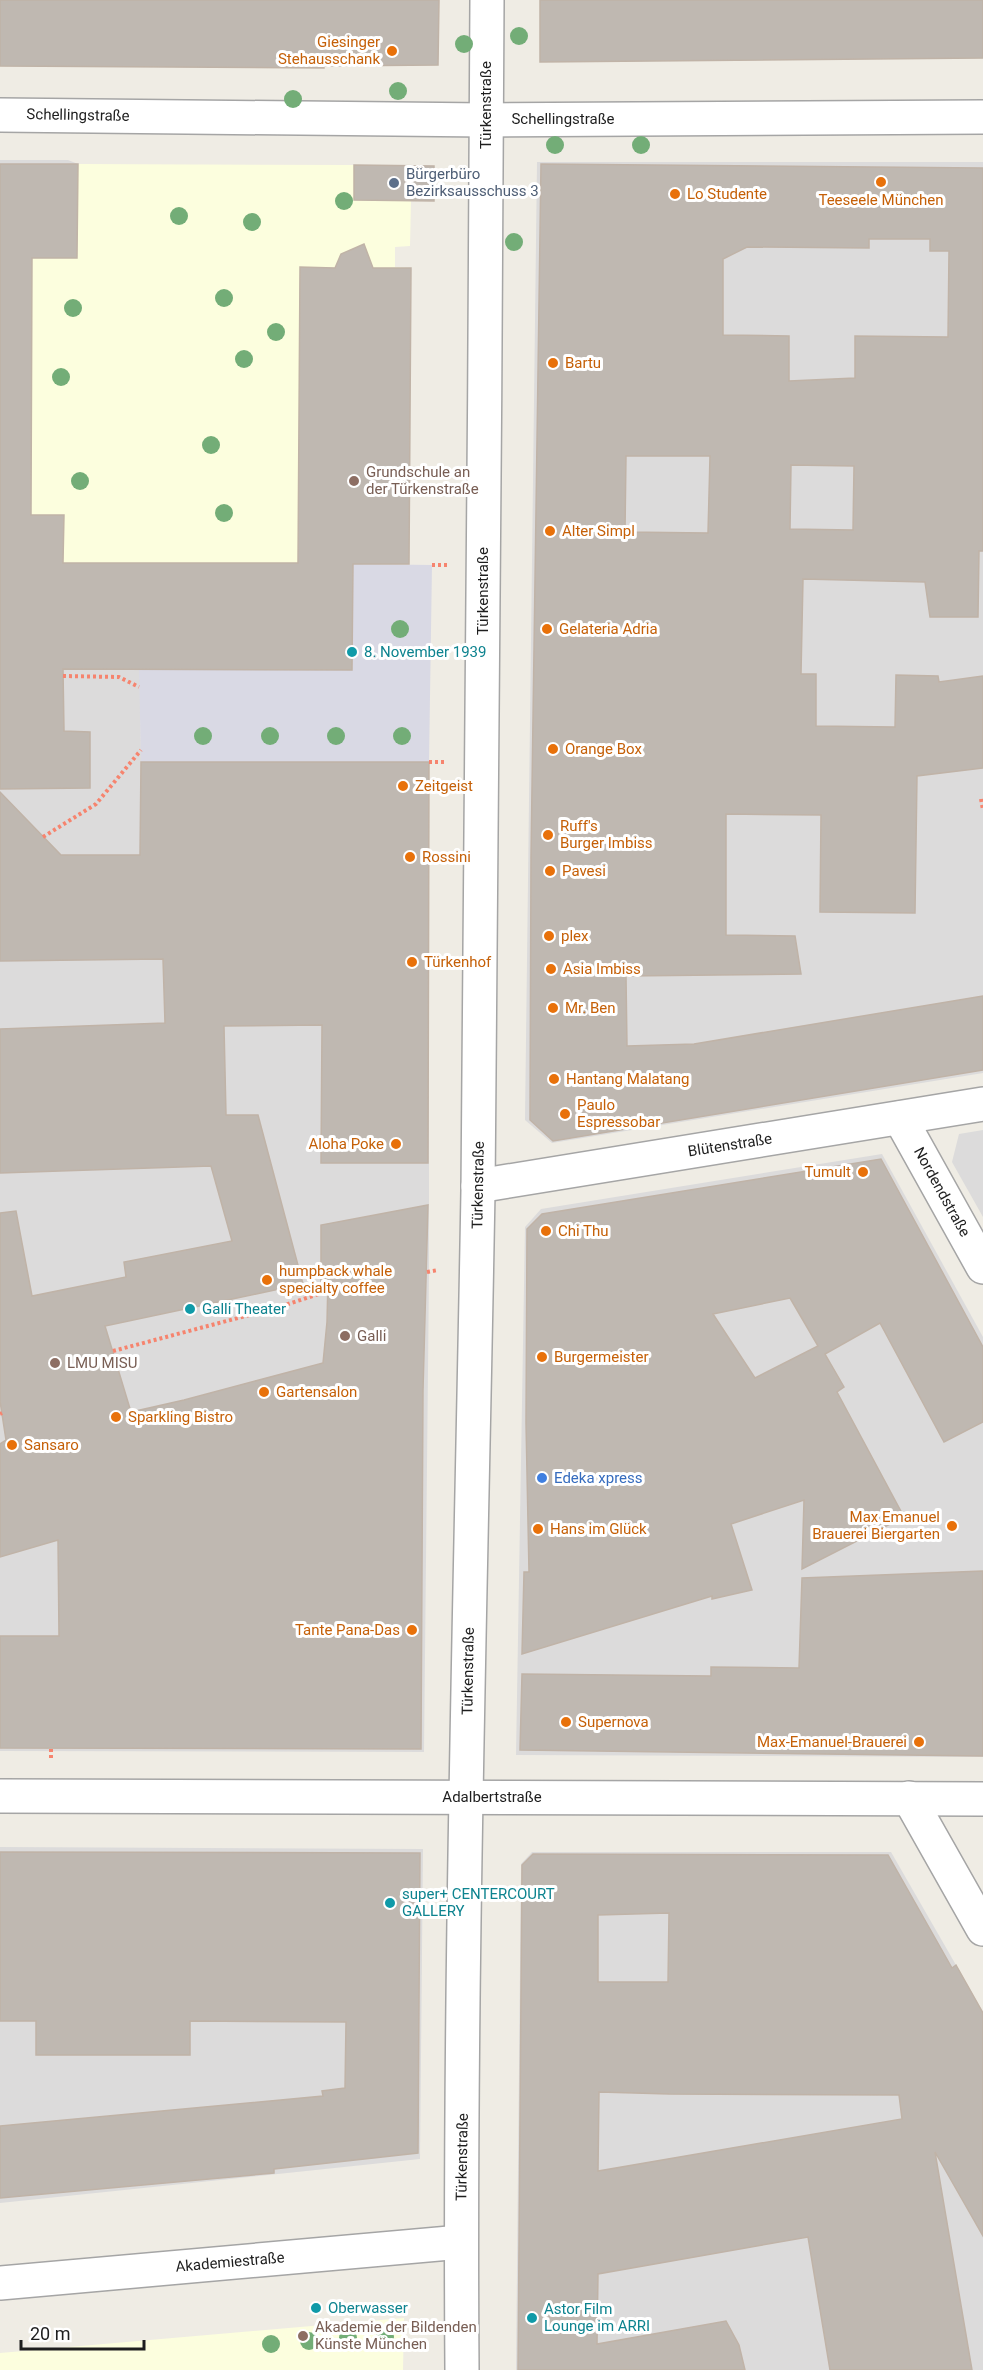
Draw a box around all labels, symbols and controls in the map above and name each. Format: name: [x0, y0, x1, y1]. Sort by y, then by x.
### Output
place label: Giesinger Stehausschank: [278, 33, 380, 68]
marker: Giesinger Stehausschank: [385, 44, 399, 58]
street label: Türkenstraße: [477, 61, 495, 149]
street label: Schellingstraße: [26, 105, 130, 125]
street label: Schellingstraße: [511, 110, 615, 128]
place label: Bürgerbüro Bezirksausschuss 3: [406, 165, 539, 200]
marker: Teeseele München: [874, 175, 888, 189]
marker: Bürgerbüro Bezirksausschuss 3: [387, 176, 401, 190]
place label: Lo Studente: [687, 185, 767, 203]
marker: Lo Studente: [668, 187, 682, 201]
place label: Teeseele München: [818, 191, 944, 209]
place label: Bartu: [565, 354, 601, 372]
marker: Bartu: [546, 356, 560, 370]
place label: Grundschule an der Türkenstraße: [366, 463, 479, 498]
marker: Grundschule an der Türkenstraße: [347, 474, 361, 488]
place label: Alter Simpl: [562, 522, 635, 540]
marker: Alter Simpl: [543, 524, 557, 538]
street label: Türkenstraße: [474, 547, 492, 635]
place label: Gelateria Adria: [559, 620, 658, 638]
marker: Gelateria Adria: [540, 622, 554, 636]
place label: 8. November 1939: [364, 643, 486, 661]
marker: 8. November 1939: [345, 645, 359, 659]
place label: Orange Box: [565, 740, 642, 758]
marker: Orange Box: [546, 742, 560, 756]
place label: Zeitgeist: [415, 777, 473, 795]
marker: Zeitgeist: [396, 779, 410, 793]
place label: Ruff's Burger Imbiss: [560, 817, 653, 852]
marker: Ruff's Burger Imbiss: [541, 828, 555, 842]
place label: Rossini: [422, 848, 471, 866]
marker: Rossini: [403, 850, 417, 864]
place label: Pavesi: [562, 862, 606, 880]
marker: Pavesi: [543, 864, 557, 878]
place label: plex: [561, 927, 589, 945]
marker: plex: [542, 929, 556, 943]
place label: Türkenhof: [424, 953, 492, 971]
marker: Türkenhof: [405, 955, 419, 969]
place label: Asia Imbiss: [563, 960, 641, 978]
marker: Asia Imbiss: [544, 962, 558, 976]
place label: Mr. Ben: [565, 999, 616, 1017]
marker: Mr. Ben: [546, 1001, 560, 1015]
place label: Hantang Malatang: [566, 1070, 689, 1088]
marker: Hantang Malatang: [547, 1072, 561, 1086]
place label: Paulo Espressobar: [577, 1096, 660, 1131]
marker: Paulo Espressobar: [558, 1107, 572, 1121]
street label: Blütenstraße: [687, 1129, 773, 1161]
place label: Aloha Poke: [309, 1135, 384, 1153]
marker: Aloha Poke: [389, 1137, 403, 1151]
street label: Türkenstraße: [468, 1141, 488, 1229]
street label: Nordendstraße: [910, 1144, 974, 1240]
place label: Tumult: [804, 1163, 851, 1181]
marker: Tumult: [856, 1165, 870, 1179]
place label: Chi Thu: [558, 1222, 609, 1240]
marker: Chi Thu: [539, 1224, 553, 1238]
place label: humpback whale specialty coffee: [279, 1262, 392, 1297]
marker: humpback whale specialty coffee: [260, 1273, 274, 1287]
place label: Galli Theater: [202, 1300, 286, 1318]
marker: Galli Theater: [183, 1302, 197, 1316]
place label: Galli: [357, 1327, 386, 1345]
marker: Galli: [338, 1329, 352, 1343]
place label: Burgermeister: [554, 1348, 648, 1366]
marker: Burgermeister: [535, 1350, 549, 1364]
place label: LMU MISU: [67, 1354, 137, 1372]
marker: LMU MISU: [48, 1356, 62, 1370]
place label: Gartensalon: [276, 1383, 357, 1401]
marker: Gartensalon: [257, 1385, 271, 1399]
place label: Sparkling Bistro: [128, 1408, 233, 1426]
marker: Sparkling Bistro: [109, 1410, 123, 1424]
place label: Sansaro: [24, 1436, 79, 1454]
marker: Sansaro: [5, 1438, 19, 1452]
place label: Edeka xpress: [554, 1469, 643, 1487]
marker: Edeka xpress: [535, 1471, 549, 1485]
place label: Max Emanuel Brauerei Biergarten: [812, 1508, 940, 1543]
marker: Max Emanuel Brauerei Biergarten: [945, 1519, 959, 1533]
place label: Hans im Glück: [550, 1520, 647, 1538]
marker: Hans im Glück: [531, 1522, 545, 1536]
place label: Tante Pana-Das: [295, 1621, 400, 1639]
marker: Tante Pana-Das: [405, 1623, 419, 1637]
street label: Türkenstraße: [458, 1627, 478, 1715]
place label: Supernova: [578, 1713, 649, 1731]
marker: Supernova: [559, 1715, 573, 1729]
place label: Max-Emanuel-Brauerei: [757, 1733, 907, 1751]
marker: Max-Emanuel-Brauerei: [912, 1735, 926, 1749]
street label: Adalbertstraße: [442, 1788, 542, 1806]
place label: super+ CENTERCOURT GALLERY: [402, 1885, 555, 1920]
marker: super+ CENTERCOURT GALLERY: [383, 1896, 397, 1910]
street label: Türkenstraße: [452, 2113, 472, 2201]
street label: Akademiestraße: [175, 2248, 285, 2276]
place label: Oberwasser: [328, 2299, 408, 2317]
place label: Astor Film Lounge im ARRI: [544, 2300, 650, 2335]
marker: Oberwasser: [309, 2301, 323, 2315]
marker: Astor Film Lounge im ARRI: [525, 2311, 539, 2325]
scale bar: [21, 2313, 144, 2351]
place label: Akademie der Bildenden Künste München: [315, 2318, 477, 2353]
text: 20 m: [30, 2323, 70, 2344]
marker: Akademie der Bildenden Künste München: [296, 2329, 310, 2343]

